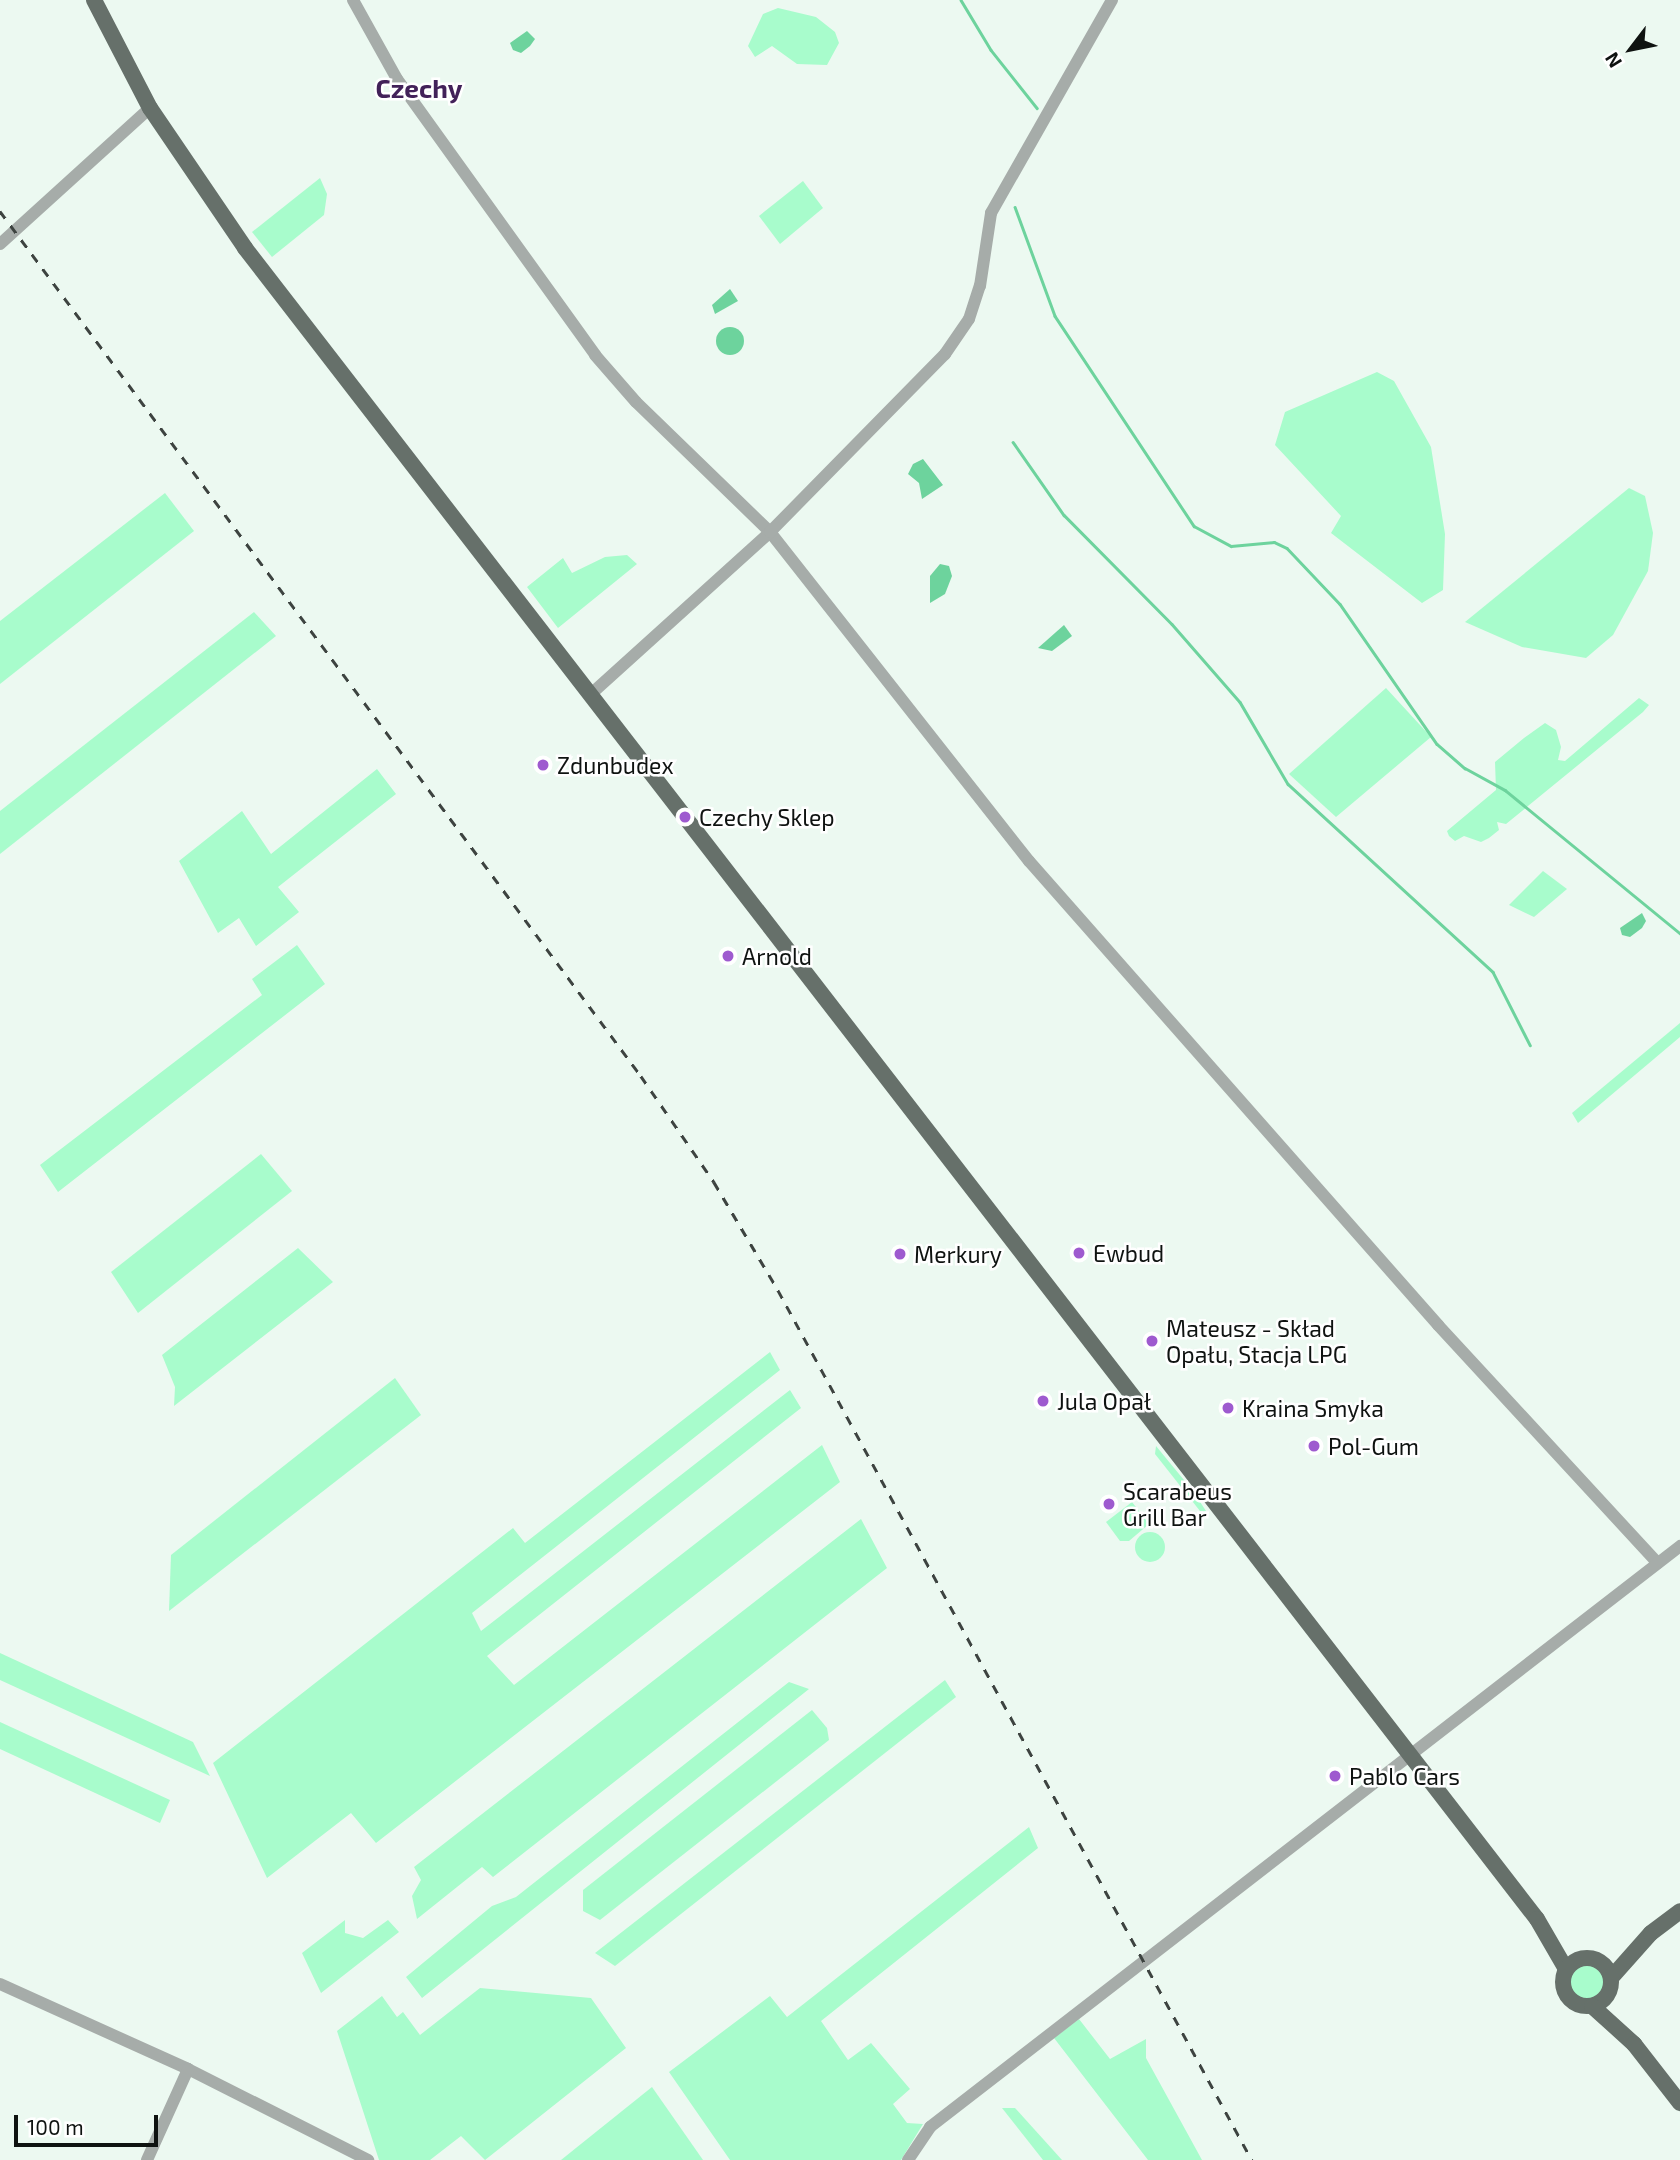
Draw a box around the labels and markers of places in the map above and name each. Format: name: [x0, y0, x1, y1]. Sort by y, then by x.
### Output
place label: Zdunbudex: [557, 751, 674, 779]
marker: Zdunbudex: [535, 757, 551, 773]
place label: Czechy Sklep: [699, 803, 835, 831]
marker: Czechy Sklep: [677, 809, 693, 825]
place label: Arnold: [742, 942, 812, 970]
marker: Arnold: [720, 948, 736, 964]
place label: Ewbud: [1093, 1239, 1164, 1267]
place label: Merkury: [914, 1240, 1002, 1268]
marker: Ewbud: [1071, 1245, 1087, 1261]
marker: Merkury: [892, 1246, 908, 1262]
place label: Mateusz - Skład Opału, Stacja LPG: [1166, 1314, 1347, 1368]
marker: Mateusz - Skład Opału, Stacja LPG: [1144, 1333, 1160, 1349]
place label: Jula Opał: [1057, 1387, 1151, 1415]
marker: Jula Opał: [1035, 1393, 1051, 1409]
place label: Kraina Smyka: [1242, 1394, 1384, 1422]
marker: Kraina Smyka: [1220, 1400, 1236, 1416]
place label: Pol-Gum: [1328, 1432, 1419, 1460]
marker: Pol-Gum: [1306, 1438, 1322, 1454]
place label: Scarabeus Grill Bar: [1123, 1477, 1232, 1531]
marker: Scarabeus Grill Bar: [1101, 1496, 1117, 1512]
place label: Pablo Cars: [1349, 1762, 1460, 1790]
marker: Pablo Cars: [1327, 1768, 1343, 1784]

